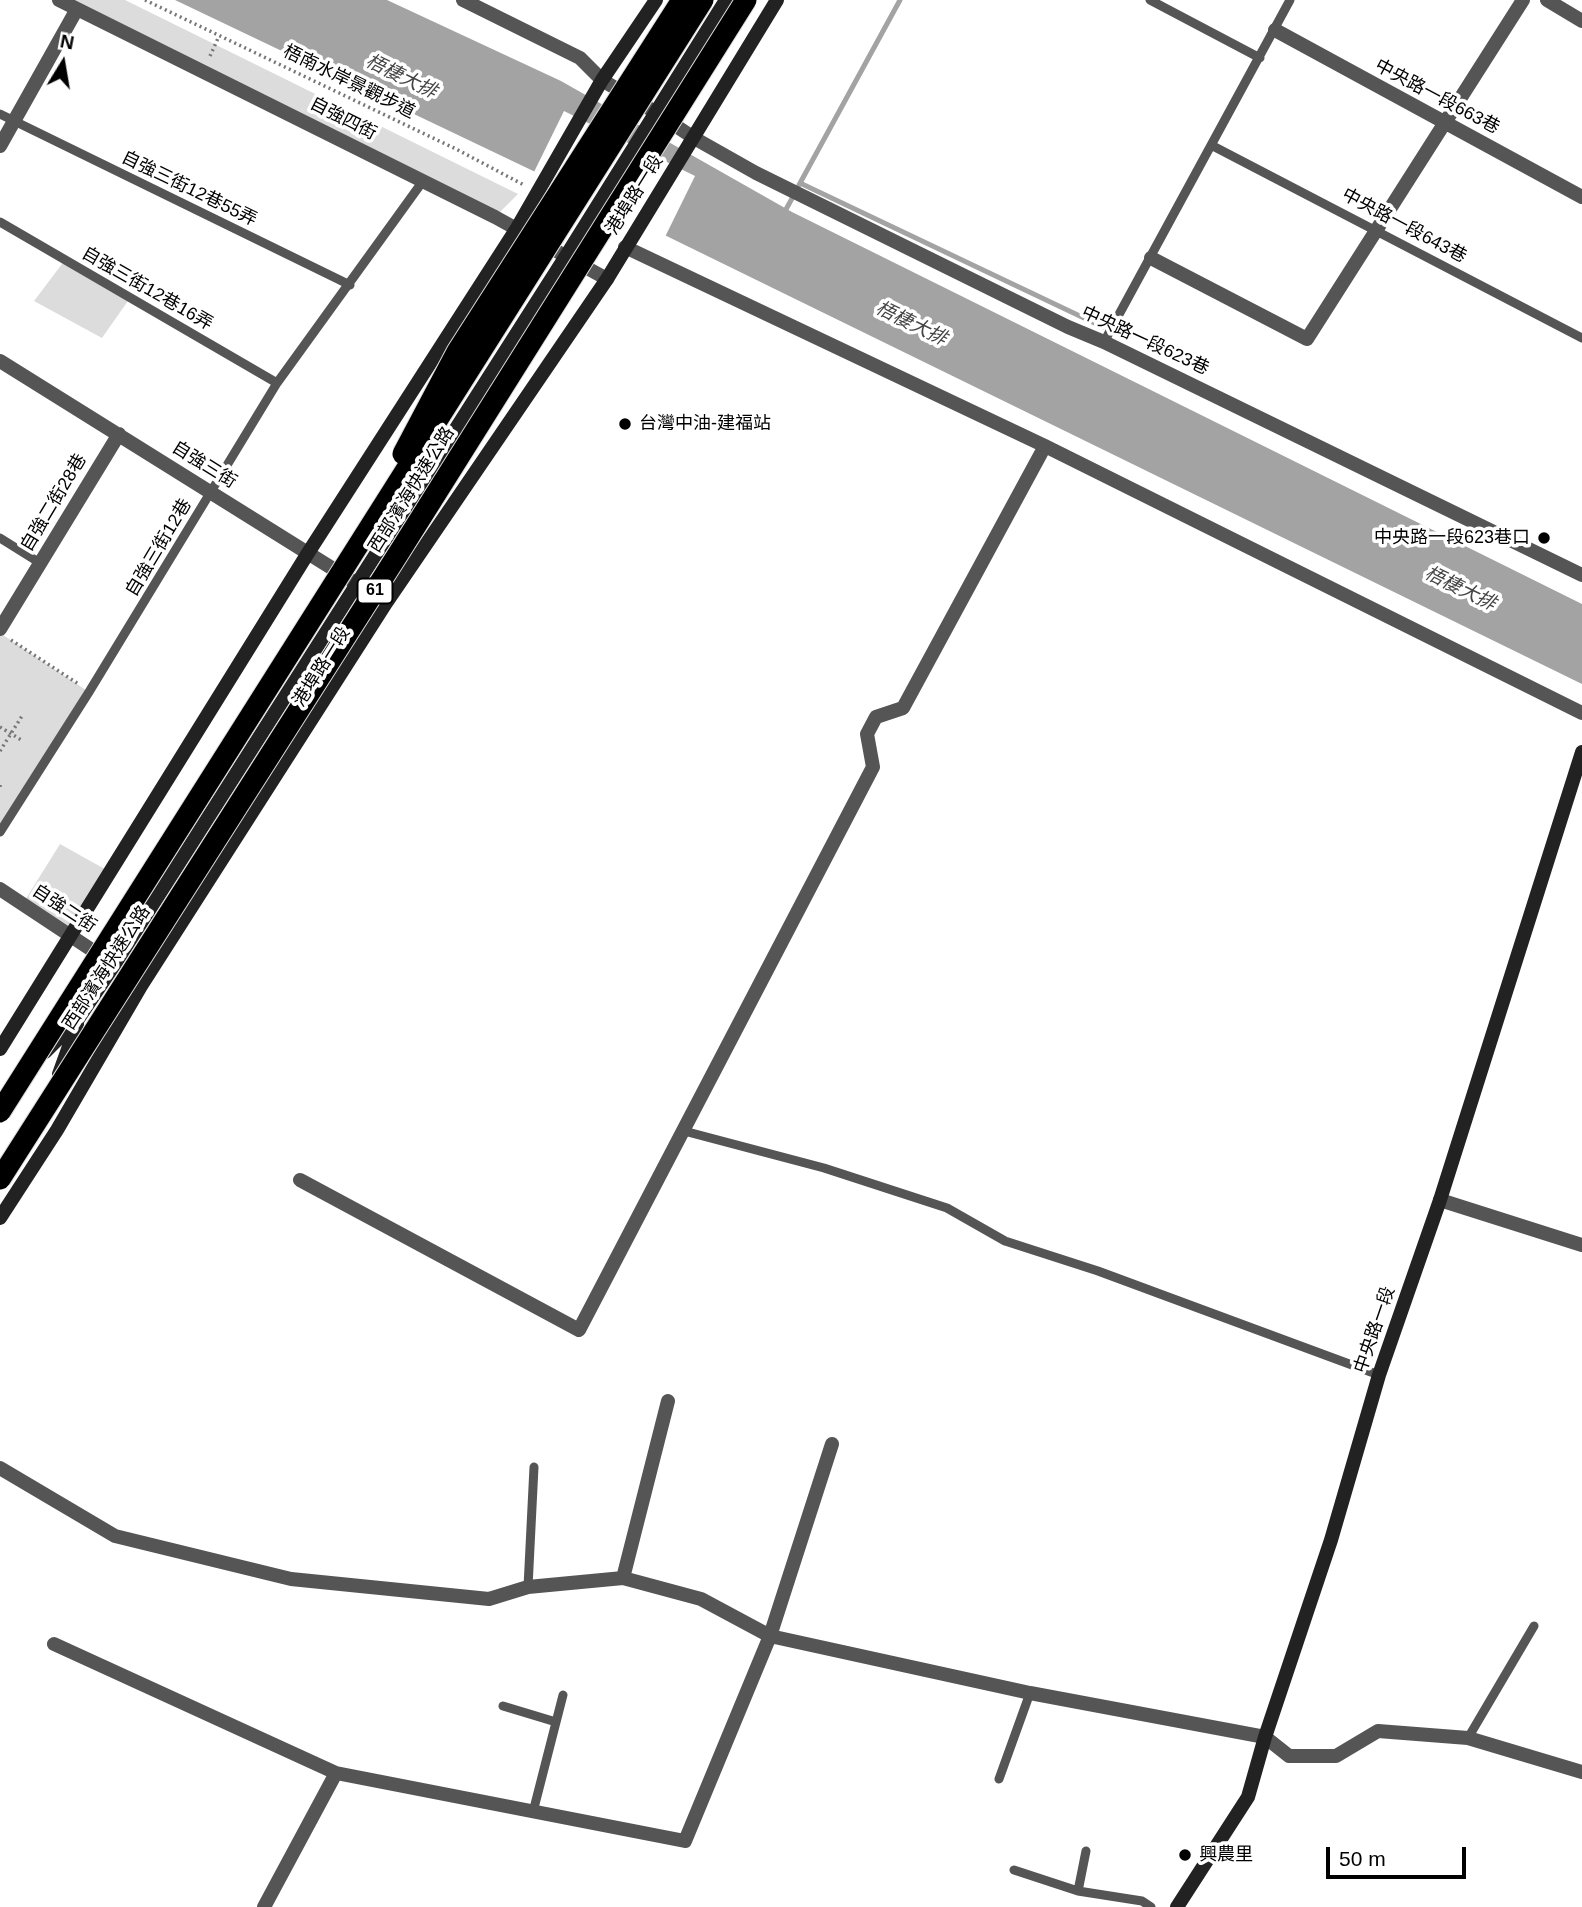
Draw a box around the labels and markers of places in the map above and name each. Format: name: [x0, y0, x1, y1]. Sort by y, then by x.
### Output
place label: 台灣中油-建福站: [639, 413, 771, 435]
marker: 台灣中油-建福站: [617, 416, 633, 432]
place label: 中央路一段623巷口: [1374, 527, 1530, 549]
marker: 中央路一段623巷口: [1536, 530, 1552, 546]
place label: 興農里: [1199, 1844, 1253, 1866]
marker: 興農里: [1177, 1847, 1193, 1863]

